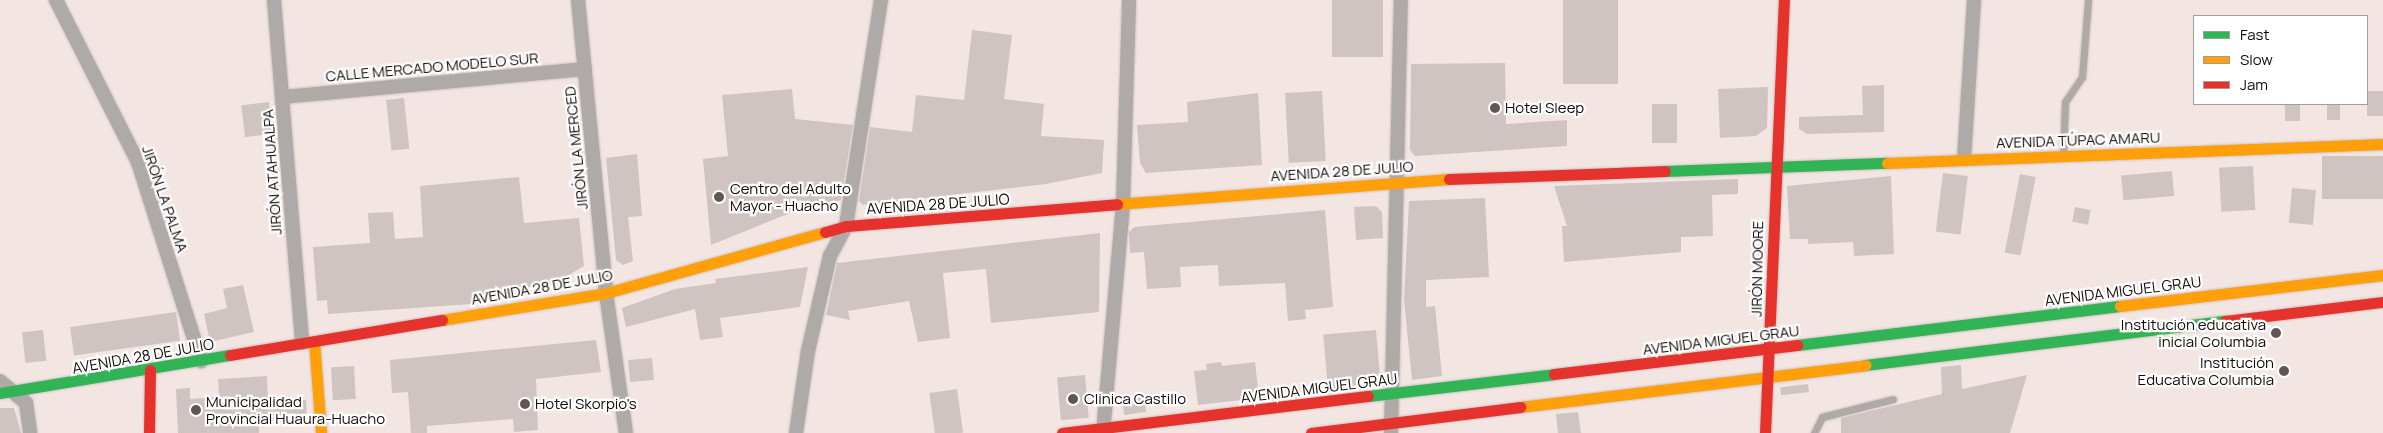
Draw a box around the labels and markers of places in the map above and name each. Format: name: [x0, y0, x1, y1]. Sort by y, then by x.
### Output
place label: Hotel Sleep: [1505, 99, 1584, 117]
marker: Hotel Sleep: [1489, 102, 1501, 114]
place label: Centro del Adulto Mayor - Huacho: [730, 179, 851, 214]
marker: Centro del Adulto Mayor - Huacho: [712, 190, 726, 204]
place label: Institución educativa inicial Columbia: [2121, 315, 2266, 350]
marker: Institución educativa inicial Columbia: [2270, 327, 2282, 339]
place label: Institución Educativa Columbia: [2138, 353, 2274, 388]
marker: Institución Educativa Columbia: [2278, 365, 2290, 377]
place label: Clinica Castillo: [1084, 390, 1186, 408]
place label: Municipalidad Provincial Huaura-Huacho: [206, 392, 385, 427]
marker: Clinica Castillo: [1066, 392, 1080, 406]
place label: Hotel Skorpio's: [535, 395, 637, 413]
marker: Hotel Skorpio's: [519, 398, 531, 410]
marker: Municipalidad Provincial Huaura-Huacho: [190, 404, 202, 416]

